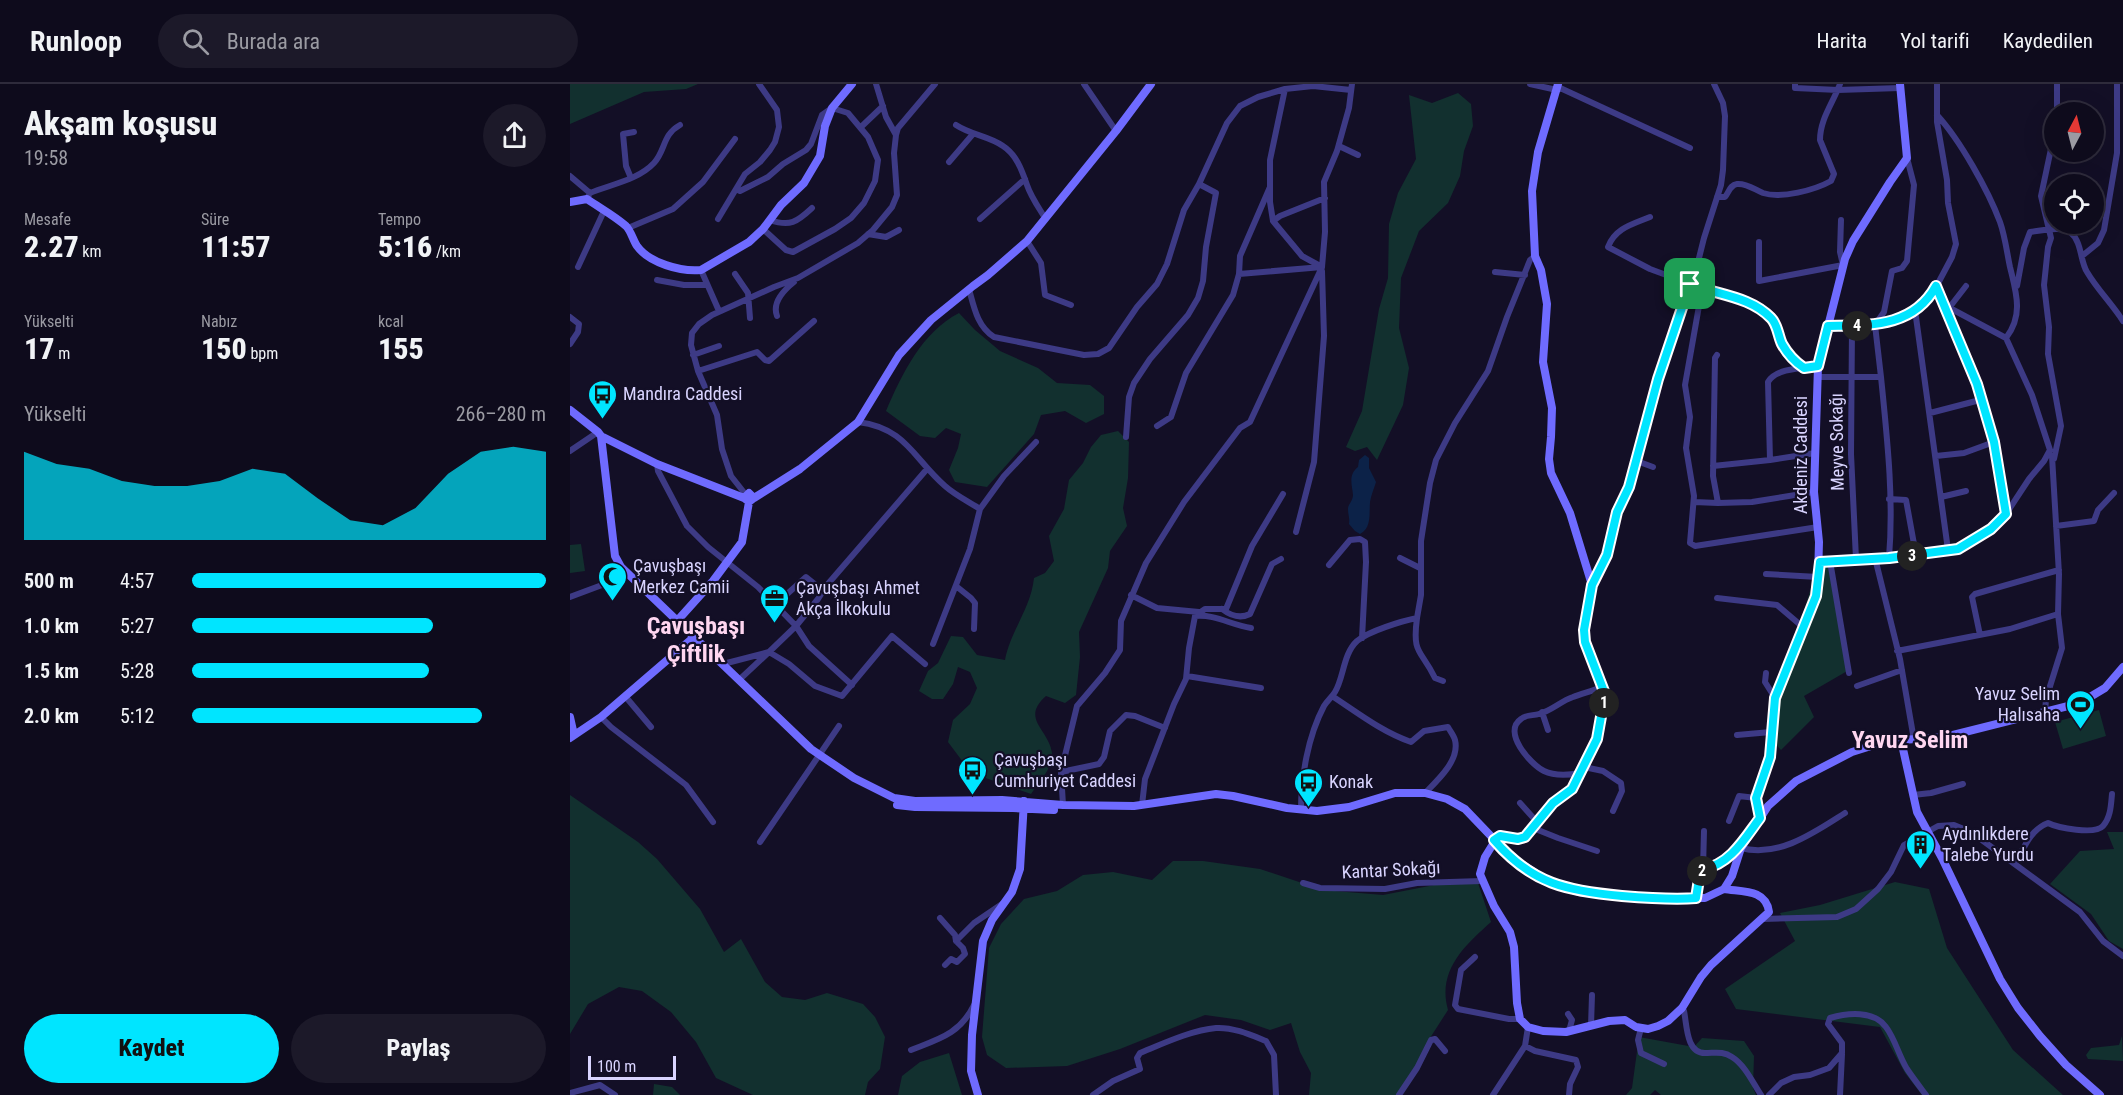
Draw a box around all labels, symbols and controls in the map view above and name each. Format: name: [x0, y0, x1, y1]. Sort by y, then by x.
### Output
search box: [158, 14, 578, 68]
text: Runloop: [30, 25, 122, 58]
icon: search: [179, 25, 212, 58]
text: Burada ara: [227, 29, 320, 54]
text: Harita: [1817, 29, 1867, 53]
text: Yol tarifi: [1900, 29, 1970, 53]
text: Kaydedilen: [2003, 29, 2093, 53]
north arrow: [2044, 102, 2104, 162]
map controls: [2044, 102, 2104, 234]
text: Akşam koşusu: [24, 104, 217, 143]
button: share: [483, 104, 546, 167]
text: 19:58: [24, 146, 68, 170]
button: locate: [2044, 174, 2104, 234]
text: Mesafe: [24, 210, 71, 229]
text: Süre: [201, 210, 229, 229]
text: Tempo: [378, 210, 421, 229]
text: 2.27: [24, 229, 79, 264]
text: 11:57: [201, 229, 270, 264]
text: 5:16: [378, 229, 432, 264]
text: km: [79, 242, 102, 261]
text: /km: [432, 242, 461, 261]
pin: [1664, 258, 1715, 309]
icon: arrive: [1673, 267, 1706, 300]
pin: 4: [1842, 311, 1872, 341]
text: Yükselti: [24, 312, 74, 331]
text: Nabız: [201, 312, 237, 331]
text: kcal: [378, 312, 404, 331]
text: 4: [1853, 316, 1861, 335]
text: 17: [24, 331, 55, 366]
text: 150: [201, 331, 247, 366]
text: 155: [378, 331, 424, 366]
text: m: [55, 344, 70, 363]
text: bpm: [247, 344, 278, 363]
bus stop icon: Mandıra Caddesi: [586, 378, 618, 420]
place label: Mandıra Caddesi: [623, 383, 742, 404]
street label: Meyve Sokağı: [1825, 393, 1848, 491]
street label: Akdeniz Caddesi: [1790, 396, 1811, 514]
text: Yükselti: [24, 402, 86, 426]
text: 266–280 m: [456, 402, 546, 426]
pin: 3: [1897, 541, 1927, 571]
text: 3: [1908, 546, 1916, 565]
place label: Çavuşbaşı Merkez Camii: [633, 555, 730, 597]
mosque icon: Çavuşbaşı Merkez Camii: [596, 560, 628, 602]
text: 500 m: [24, 569, 74, 593]
text: 4:57: [120, 569, 154, 593]
place label: Çavuşbaşı Ahmet Akça İlkokulu: [796, 577, 920, 619]
office icon: Çavuşbaşı Ahmet Akça İlkokulu: [759, 582, 791, 624]
district label: Çavuşbaşı Çiftlik: [647, 612, 745, 668]
text: 1.0 km: [24, 614, 79, 638]
text: 5:27: [120, 614, 154, 638]
text: 1.5 km: [24, 659, 79, 683]
text: 5:28: [120, 659, 154, 683]
place label: Yavuz Selim Halısaha: [1975, 683, 2060, 725]
pin: 1: [1589, 688, 1619, 718]
sports icon: Yavuz Selim Halısaha: [2065, 688, 2097, 730]
text: 1: [1600, 693, 1608, 712]
text: 2.0 km: [24, 704, 79, 728]
text: 5:12: [120, 704, 154, 728]
district label: Yavuz Selim: [1852, 726, 1968, 754]
place label: Çavuşbaşı Cumhuriyet Caddesi: [994, 749, 1136, 791]
bus stop icon: Çavuşbaşı Cumhuriyet Caddesi: [957, 754, 989, 796]
bus stop icon: Konak: [1292, 766, 1324, 808]
place label: Konak: [1329, 771, 1373, 792]
place label: Aydınlıkdere Talebe Yurdu: [1942, 823, 2034, 865]
building icon: Aydınlıkdere Talebe Yurdu: [1905, 828, 1937, 870]
street label: Kantar Sokağı: [1341, 856, 1441, 883]
pin: 2: [1687, 856, 1717, 886]
text: 2: [1698, 861, 1706, 880]
button: Kaydet: [24, 1014, 279, 1083]
button: Paylaş: [291, 1014, 546, 1083]
scale bar: [588, 1053, 676, 1080]
text: 100 m: [597, 1057, 636, 1076]

